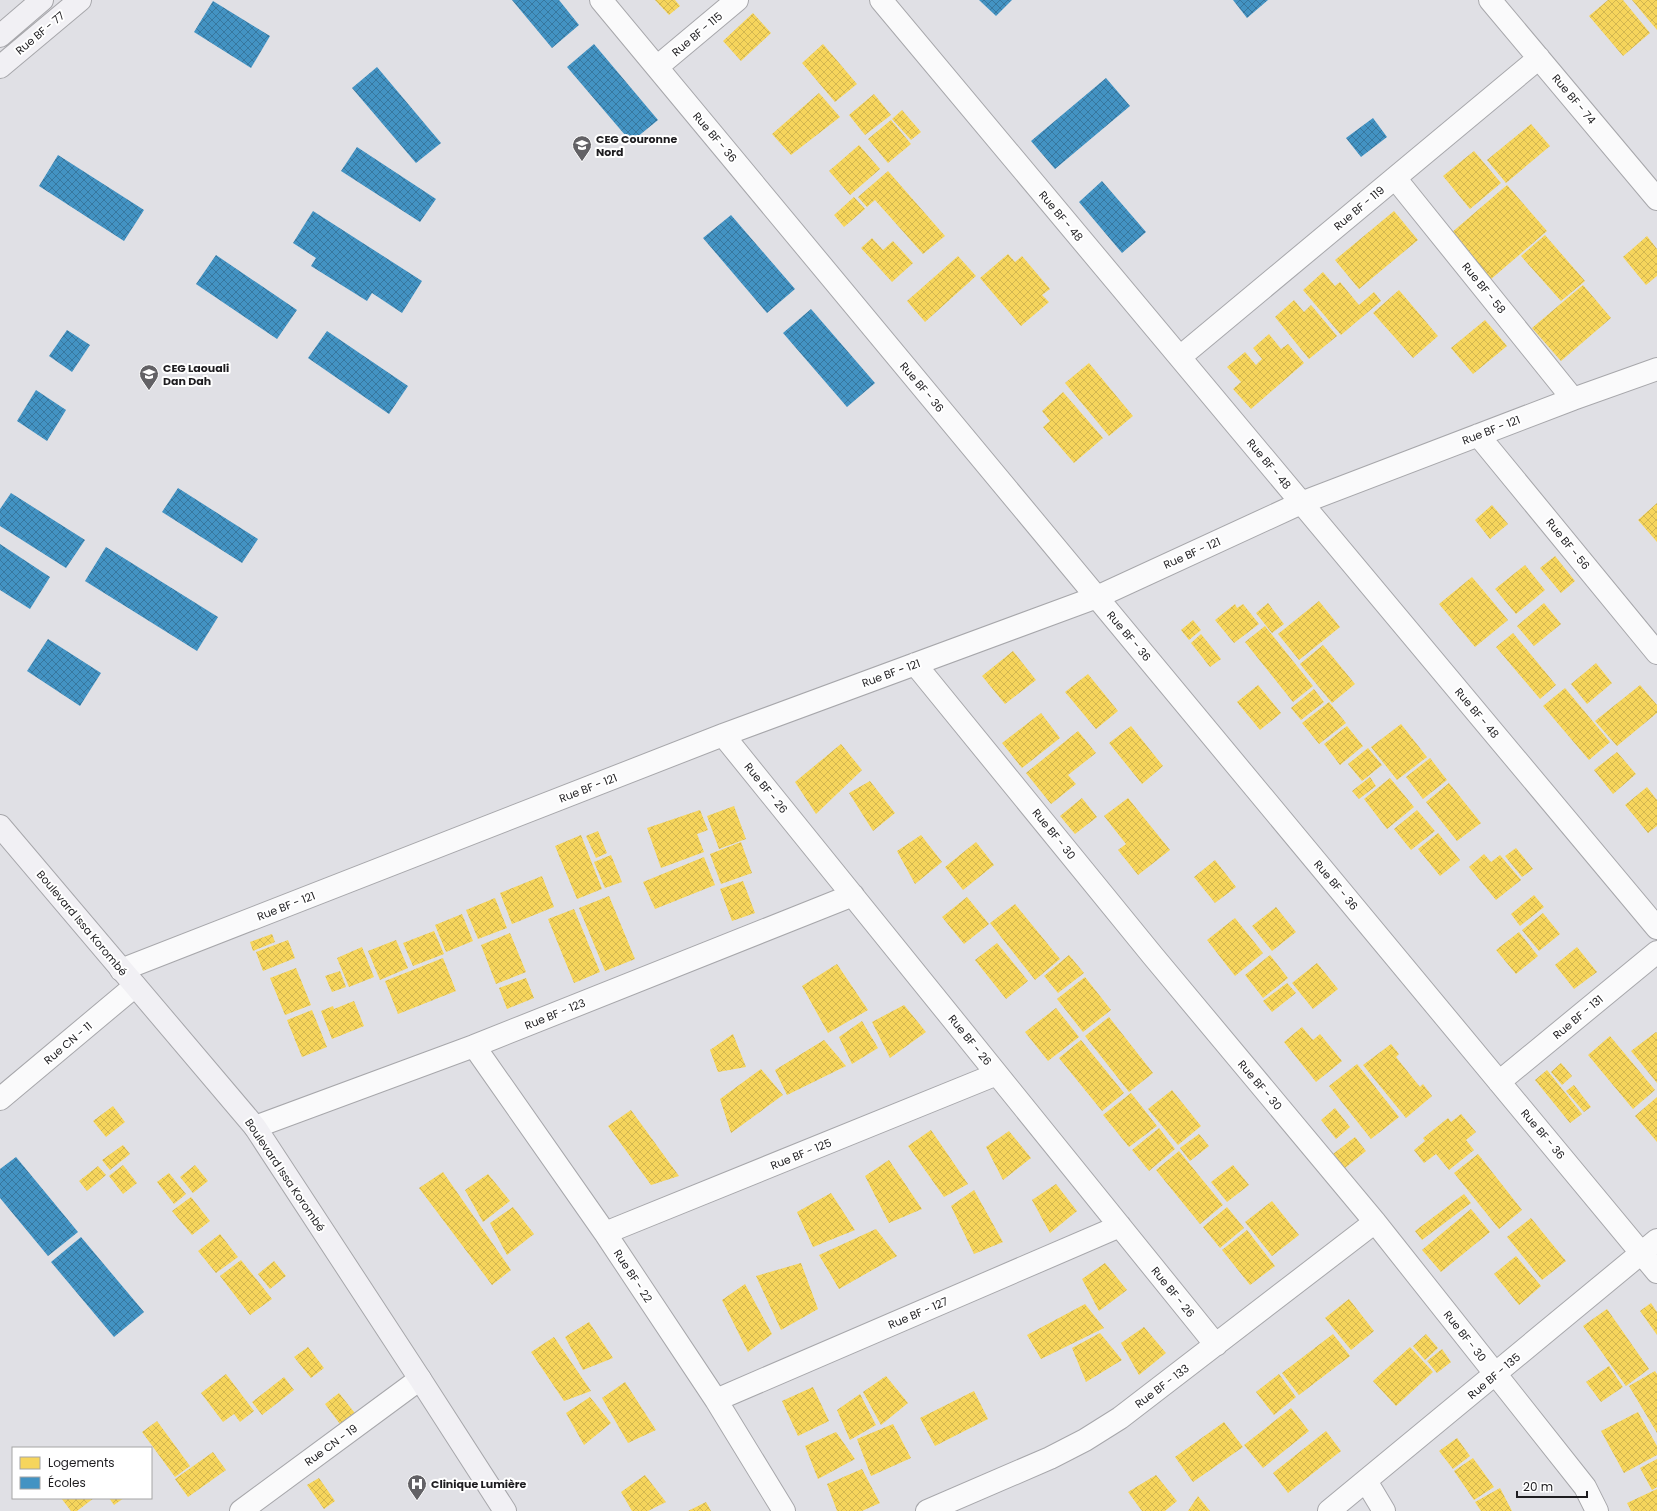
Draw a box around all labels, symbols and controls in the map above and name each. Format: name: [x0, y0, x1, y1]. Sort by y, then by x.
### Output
street label: Rue BF - 77: [12, 8, 68, 58]
street label: Rue BF - 115: [668, 8, 726, 60]
street label: Rue BF - 74: [1548, 71, 1600, 127]
street label: Rue BF - 36: [689, 108, 741, 166]
place label: CEG Couronne Nord: [596, 131, 677, 160]
school or university icon: CEG Couronne Nord: [571, 134, 593, 162]
street label: Rue BF - 119: [1330, 182, 1388, 234]
street label: Rue BF - 48: [1035, 187, 1087, 245]
street label: Rue BF - 58: [1458, 259, 1510, 317]
street label: Rue BF - 36: [896, 358, 948, 416]
place label: CEG Laouali Dan Dah: [163, 360, 229, 389]
school or university icon: CEG Laouali Dan Dah: [138, 363, 160, 391]
street label: Rue BF - 121: [1460, 412, 1522, 448]
street label: Rue BF - 48: [1243, 435, 1295, 493]
street label: Rue BF - 56: [1542, 515, 1594, 573]
street label: Rue BF - 121: [1161, 533, 1223, 573]
street label: Rue BF - 36: [1103, 607, 1155, 665]
street label: Rue BF - 121: [860, 655, 922, 691]
street label: Rue BF - 48: [1451, 684, 1503, 742]
street label: Rue BF - 26: [741, 759, 791, 817]
street label: Rue BF - 121: [557, 770, 619, 806]
street label: Rue BF - 30: [1029, 805, 1079, 863]
street label: Rue BF - 36: [1310, 856, 1362, 914]
street label: Boulevard Issa Korombé: [33, 867, 131, 979]
street label: Rue BF - 121: [255, 888, 317, 924]
street label: Rue BF - 131: [1549, 991, 1607, 1043]
street label: Rue BF - 123: [522, 995, 588, 1033]
street label: Rue BF - 26: [945, 1011, 995, 1069]
street label: Rue CN - 11: [40, 1018, 96, 1068]
street label: Rue BF - 30: [1234, 1056, 1286, 1114]
street label: Rue BF - 36: [1517, 1105, 1569, 1163]
street label: Boulevard Issa Korombé: [241, 1115, 329, 1235]
street label: Rue BF - 125: [768, 1134, 834, 1173]
street label: Rue BF - 22: [610, 1246, 656, 1306]
street label: Rue BF - 26: [1148, 1263, 1198, 1321]
street label: Rue BF - 127: [886, 1293, 950, 1333]
street label: Rue BF - 30: [1440, 1307, 1490, 1365]
street label: Rue BF - 135: [1464, 1349, 1524, 1403]
street label: Rue BF - 133: [1132, 1360, 1192, 1412]
street label: Rue CN - 19: [301, 1420, 361, 1470]
legend: [12, 1447, 152, 1499]
text: Logements: [48, 1454, 115, 1471]
hospital icon: Clinique Lumière: [406, 1473, 428, 1501]
scale bar: [1517, 1473, 1587, 1499]
text: Écoles: [48, 1474, 86, 1491]
place label: Clinique Lumière: [431, 1476, 527, 1492]
text: 20 m: [1523, 1478, 1553, 1495]

